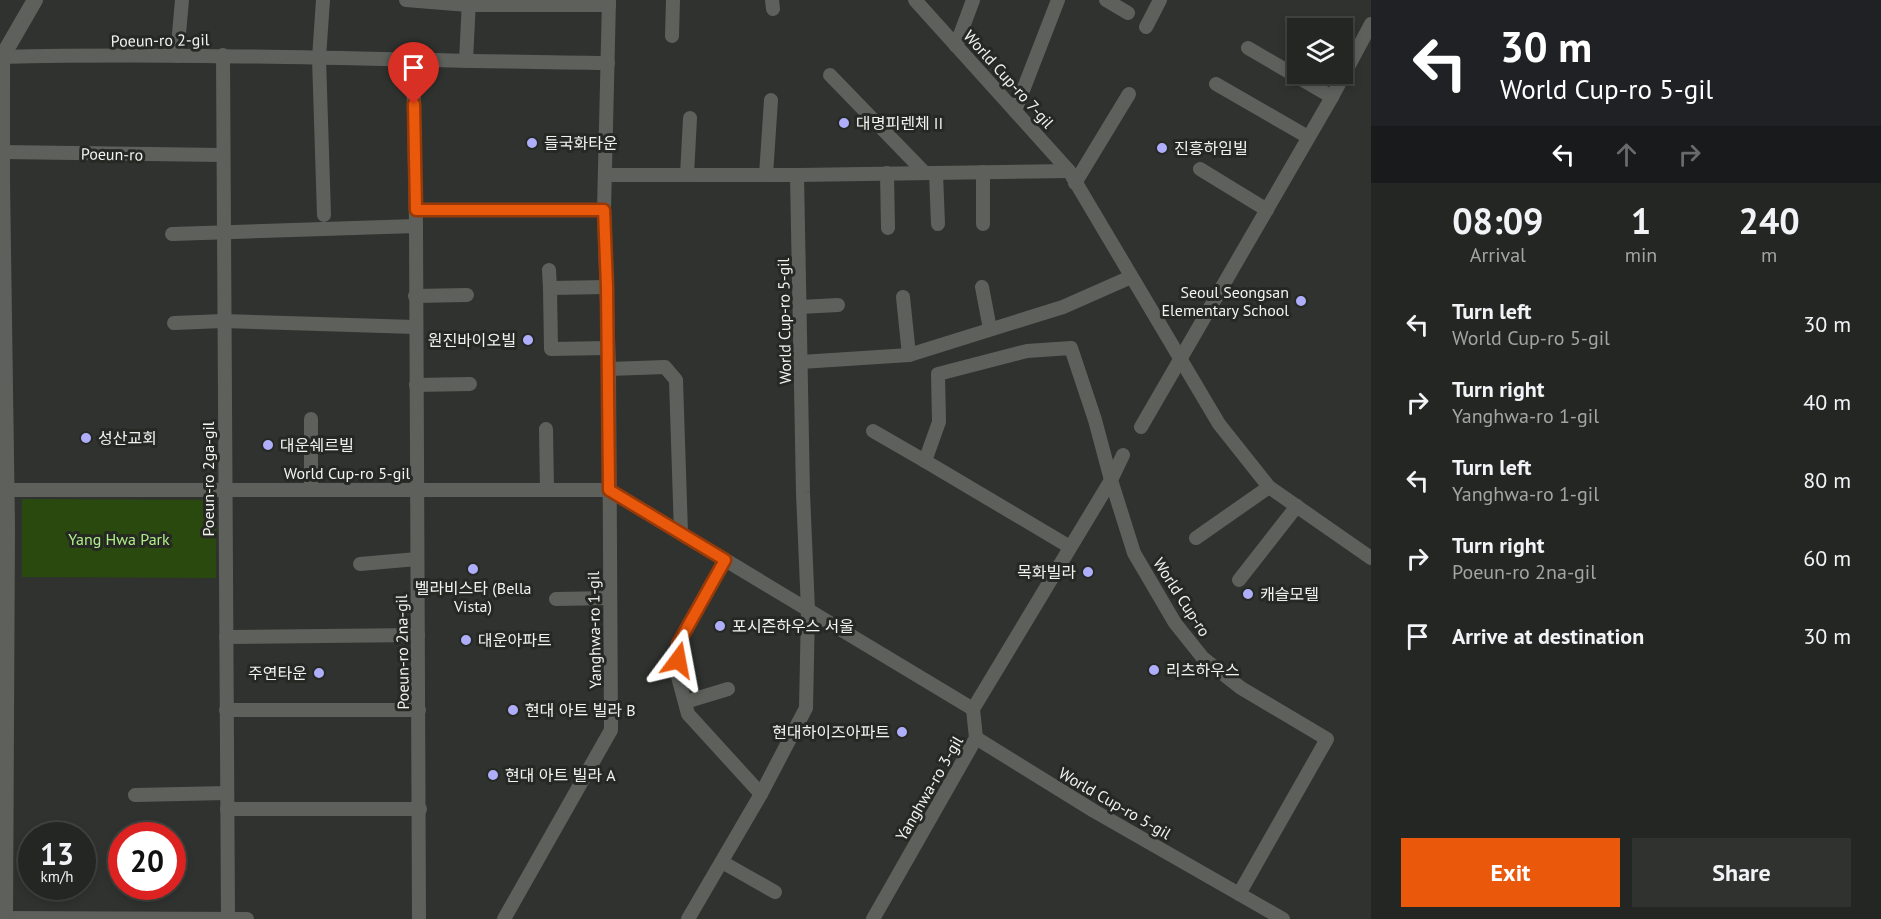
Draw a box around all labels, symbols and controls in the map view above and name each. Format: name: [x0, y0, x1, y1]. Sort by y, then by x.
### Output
map controls: [1287, 18, 1353, 84]
button: layers: [1287, 18, 1353, 84]
text: 30 m: [1500, 19, 1592, 74]
icon: left: [1401, 24, 1479, 102]
street label: World Cup-ro 7-gil: [960, 26, 1059, 133]
street label: Poeun-ro 2-gil: [111, 29, 210, 51]
pin: [388, 42, 439, 104]
icon: arrive: [397, 51, 430, 84]
text: World Cup-ro 5-gil: [1500, 72, 1713, 106]
place label: 대명피렌체 II: [856, 113, 943, 133]
marker: 대명피렌체 II: [837, 116, 851, 130]
place label: 들국화타운: [544, 133, 618, 153]
marker: 들국화타운: [525, 136, 539, 150]
place label: 진흥하임빌: [1174, 138, 1248, 158]
icon: left: [1547, 138, 1580, 171]
icon: ahead: [1610, 138, 1643, 171]
icon: right: [1673, 138, 1706, 171]
marker: 진흥하임빌: [1155, 141, 1169, 155]
street label: Poeun-ro: [81, 143, 143, 165]
text: 08:09: [1452, 197, 1544, 244]
text: 1: [1631, 197, 1651, 244]
text: 240: [1739, 197, 1800, 244]
text: Arrival: [1470, 242, 1526, 268]
text: min: [1625, 242, 1657, 268]
text: m: [1761, 242, 1777, 268]
street label: World Cup-ro 5-gil: [773, 257, 795, 384]
place label: Seoul Seongsan Elementary School: [1162, 282, 1289, 320]
marker: Seoul Seongsan Elementary School: [1294, 294, 1308, 308]
text: Turn left: [1452, 297, 1532, 325]
icon: left: [1401, 308, 1434, 341]
text: 30 m: [1803, 310, 1851, 338]
text: World Cup-ro 5-gil: [1452, 325, 1610, 351]
place label: 원진바이오빌: [428, 330, 516, 350]
marker: 원진바이오빌: [521, 333, 535, 347]
text: Turn right: [1452, 375, 1544, 403]
icon: right: [1401, 386, 1434, 419]
text: 40 m: [1803, 388, 1851, 416]
text: Yanghwa-ro 1-gil: [1452, 403, 1599, 429]
street label: Poeun-ro 2ga-gil: [198, 421, 218, 537]
place label: 성산교회: [98, 428, 157, 448]
marker: 성산교회: [79, 431, 93, 445]
place label: 대운쉐르빌: [280, 435, 354, 455]
marker: 대운쉐르빌: [261, 438, 275, 452]
text: Turn left: [1452, 453, 1532, 481]
street label: World Cup-ro 5-gil: [284, 463, 411, 483]
icon: left: [1401, 464, 1434, 497]
text: 80 m: [1803, 466, 1851, 494]
text: Yanghwa-ro 1-gil: [1452, 481, 1599, 507]
park label: Yang Hwa Park: [68, 529, 170, 549]
text: Turn right: [1452, 531, 1544, 559]
icon: right: [1401, 542, 1434, 575]
text: 60 m: [1803, 544, 1851, 572]
street label: World Cup-ro: [1149, 554, 1215, 640]
text: Poeun-ro 2na-gil: [1452, 559, 1596, 585]
marker: 벨라비스타 (Bella Vista): [466, 562, 480, 576]
place label: 목화빌라: [1017, 562, 1076, 582]
marker: 목화빌라: [1081, 565, 1095, 579]
street label: Yanghwa-ro 1-gil: [583, 571, 605, 689]
place label: 벨라비스타 (Bella Vista): [414, 578, 532, 616]
place label: 캐슬모텔: [1260, 584, 1319, 604]
marker: 캐슬모텔: [1241, 587, 1255, 601]
street label: Poeun-ro 2na-gil: [391, 594, 413, 710]
place label: 포시즌하우스 서울: [732, 616, 854, 636]
marker: 포시즌하우스 서울: [713, 619, 727, 633]
icon: arrive: [1401, 620, 1434, 653]
text: Arrive at destination: [1452, 622, 1644, 650]
text: 30 m: [1803, 622, 1851, 650]
position arrow: [646, 628, 710, 692]
place label: 대운아파트: [478, 630, 552, 650]
marker: 대운아파트: [459, 633, 473, 647]
place label: 리츠하우스: [1166, 660, 1240, 680]
place label: 주연타운: [248, 663, 307, 683]
marker: 리츠하우스: [1147, 663, 1161, 677]
marker: 주연타운: [312, 666, 326, 680]
place label: 현대 아트 빌라 B: [525, 700, 635, 720]
marker: 현대 아트 빌라 B: [506, 703, 520, 717]
place label: 현대하이즈아파트: [772, 722, 890, 742]
marker: 현대하이즈아파트: [895, 725, 909, 739]
street label: Yanghwa-ro 3-gil: [891, 732, 967, 844]
street label: World Cup-ro 5-gil: [1055, 763, 1175, 843]
place label: 현대 아트 빌라 A: [505, 765, 616, 785]
marker: 현대 아트 빌라 A: [486, 768, 500, 782]
speed limit sign: 20: [108, 822, 186, 900]
text: 13: [40, 834, 74, 873]
button: Exit: [1401, 838, 1620, 907]
button: Share: [1632, 838, 1851, 907]
text: km/h: [41, 867, 73, 886]

